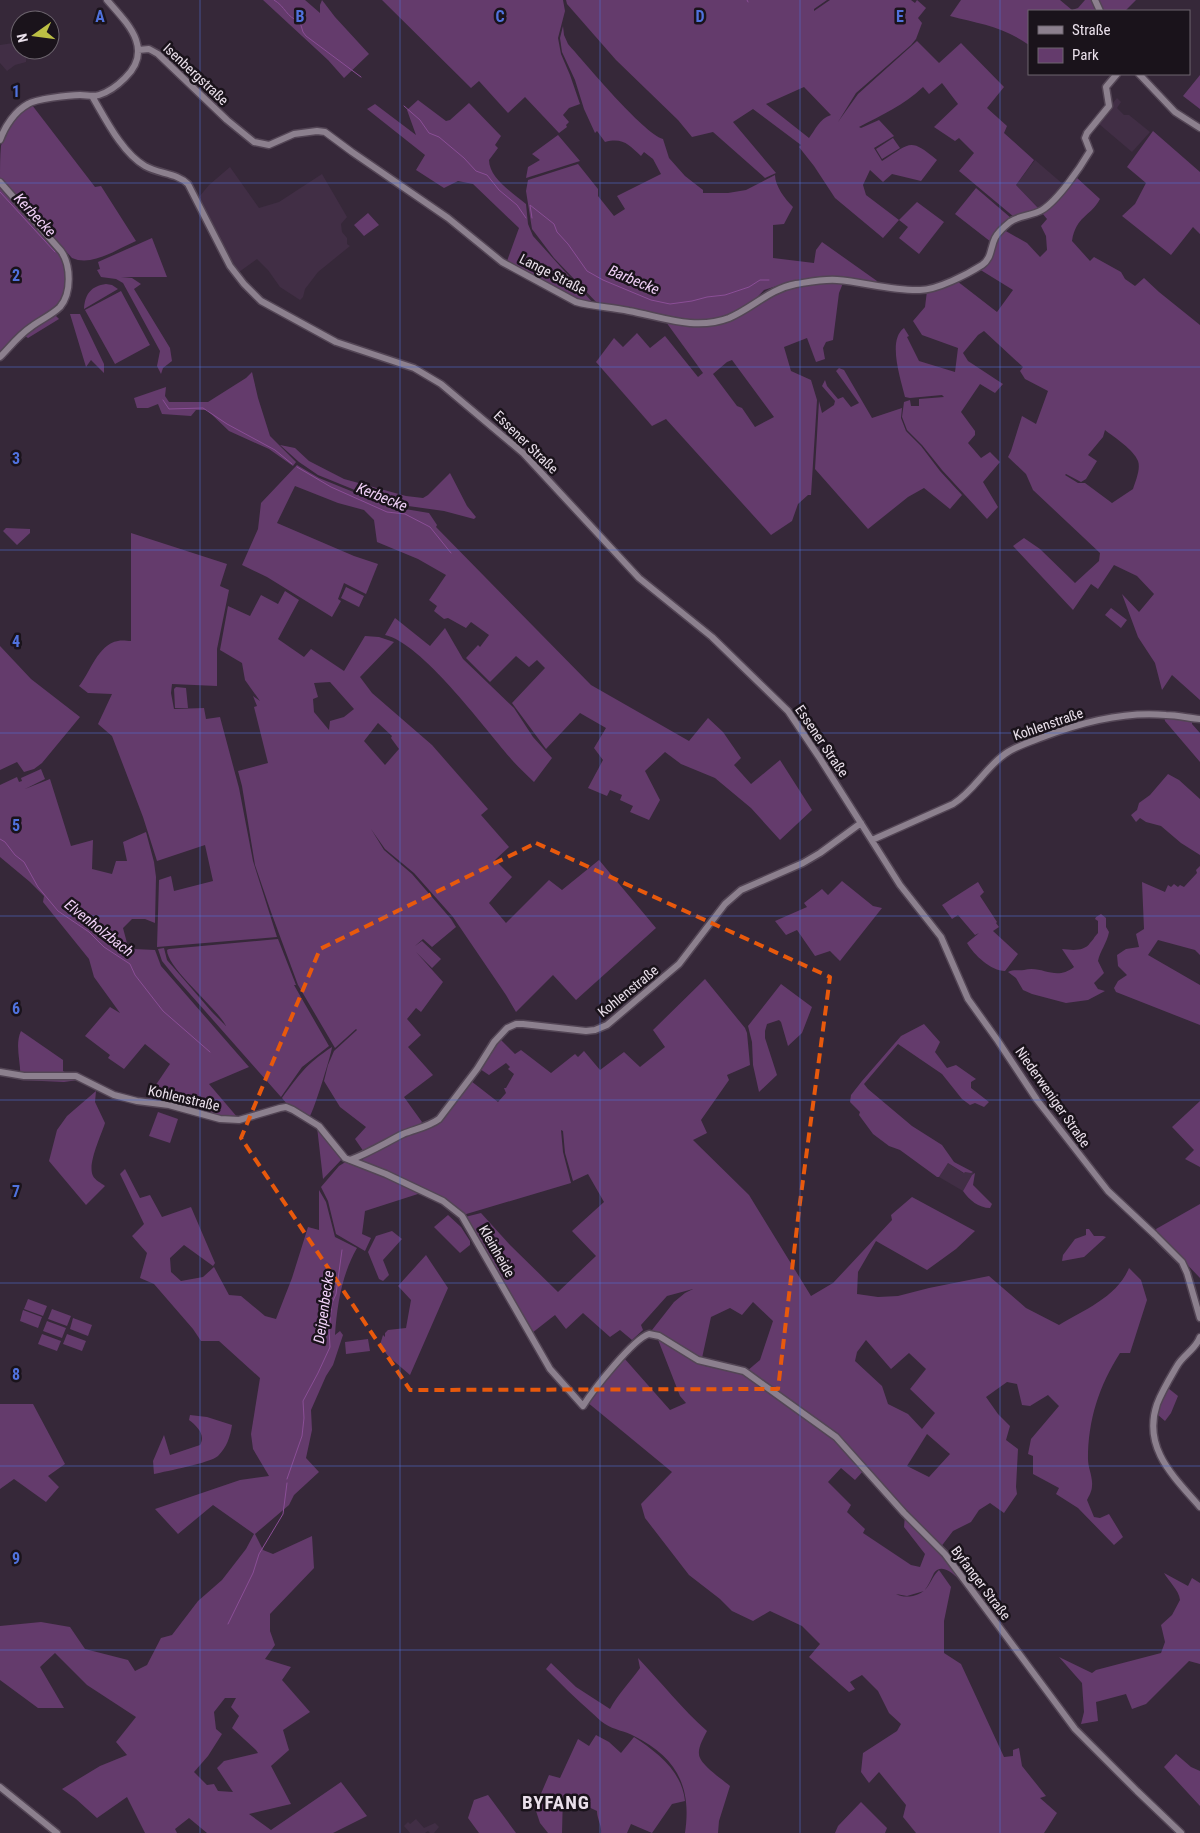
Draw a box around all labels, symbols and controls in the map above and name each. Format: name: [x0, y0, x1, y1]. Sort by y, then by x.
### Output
text: A: [95, 7, 105, 26]
text: B: [296, 7, 305, 26]
text: C: [495, 7, 505, 26]
text: D: [695, 7, 705, 26]
text: E: [896, 7, 904, 26]
north arrow: [10, 10, 60, 60]
legend: [1028, 10, 1190, 75]
text: Straße: [1072, 21, 1111, 39]
text: N: [14, 32, 31, 44]
street label: Isenbergstraße: [160, 40, 232, 108]
text: Park: [1072, 46, 1099, 64]
text: 1: [12, 82, 20, 101]
water label: Kerbecke: [10, 189, 60, 241]
street label: Lange Straße: [517, 250, 589, 298]
water label: Barbecke: [606, 261, 662, 299]
text: 2: [12, 266, 20, 285]
street label: Essener Straße: [491, 407, 562, 477]
text: 3: [12, 449, 20, 468]
water label: Kerbecke: [354, 479, 410, 515]
text: 4: [12, 632, 20, 651]
street label: Essener Straße: [792, 702, 852, 780]
street label: Kohlenstraße: [1011, 704, 1085, 743]
text: 5: [12, 816, 20, 835]
water label: Elvenholzbach: [61, 896, 137, 960]
street label: Kohlenstraße: [595, 962, 662, 1020]
text: 6: [12, 999, 20, 1018]
street label: Niederweniger Straße: [1012, 1044, 1094, 1151]
street label: Kohlenstraße: [147, 1082, 222, 1114]
text: 7: [12, 1182, 20, 1201]
street label: Kleinheide: [476, 1222, 519, 1280]
water label: Deipenbecke: [310, 1269, 338, 1345]
text: 8: [12, 1365, 20, 1384]
street label: Byfanger Straße: [948, 1543, 1014, 1623]
text: 9: [12, 1549, 20, 1568]
district label: BYFANG: [522, 1791, 590, 1814]

